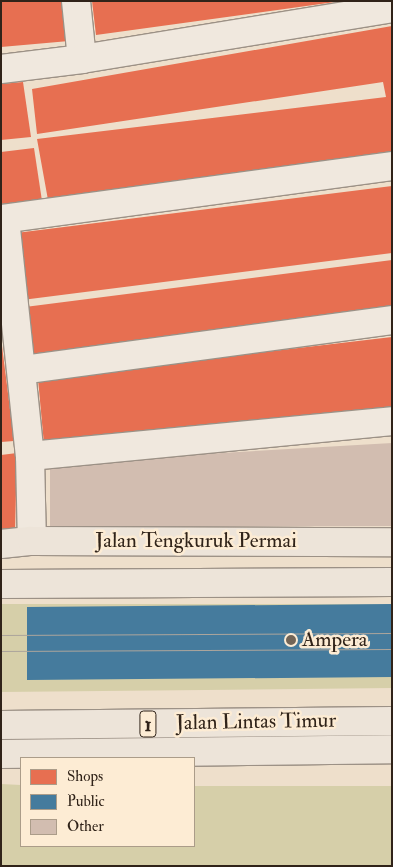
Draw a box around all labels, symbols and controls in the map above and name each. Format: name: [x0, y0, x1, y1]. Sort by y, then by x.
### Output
street label: Jalan Tengkuruk Permai: [95, 528, 297, 554]
place label: Ampera: [302, 627, 367, 653]
marker: Ampera: [284, 633, 298, 647]
road number: 1: [139, 706, 157, 742]
street label: Jalan Lintas Timur: [176, 708, 336, 736]
legend: [20, 757, 195, 847]
text: Shops: [67, 767, 103, 786]
text: Public: [67, 792, 105, 811]
text: Other: [67, 817, 104, 836]

